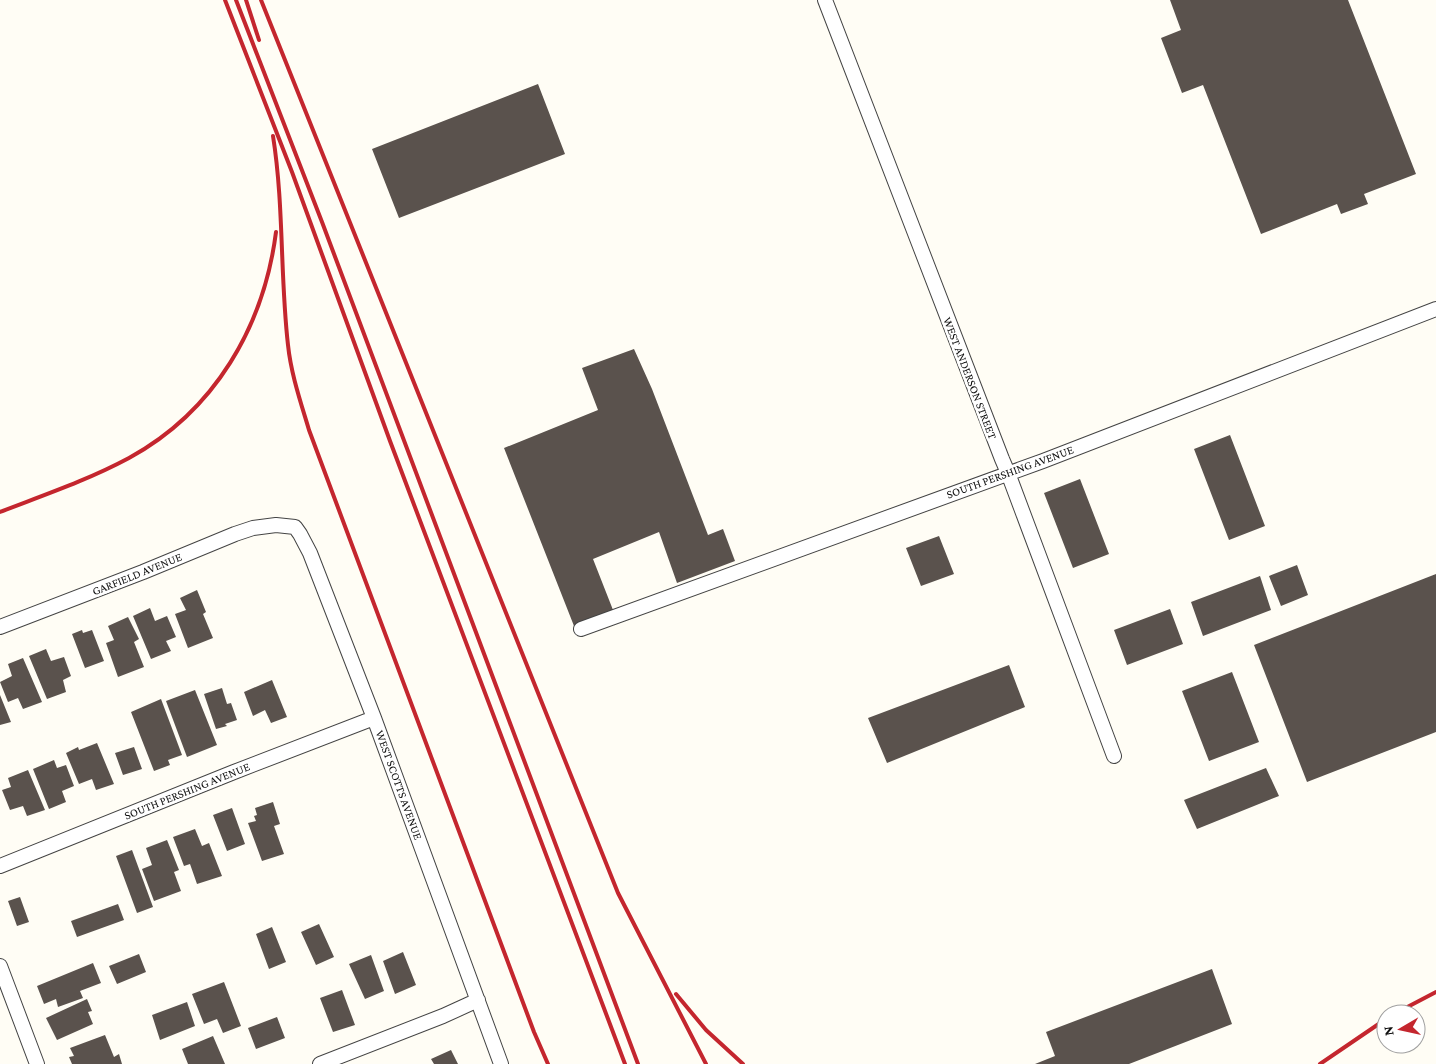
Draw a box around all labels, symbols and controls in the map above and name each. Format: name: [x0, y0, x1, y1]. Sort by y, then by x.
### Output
street label: WEST ANDERSON STREET: [940, 315, 1000, 441]
street label: SOUTH PERSHING AVENUE: [945, 442, 1076, 502]
street label: GARFIELD AVENUE: [90, 549, 184, 598]
street label: WEST SCOTTS AVENUE: [373, 728, 425, 842]
street label: SOUTH PERSHING AVENUE: [122, 759, 252, 823]
north arrow: [1376, 1004, 1426, 1054]
text: N: [1379, 1025, 1397, 1037]

